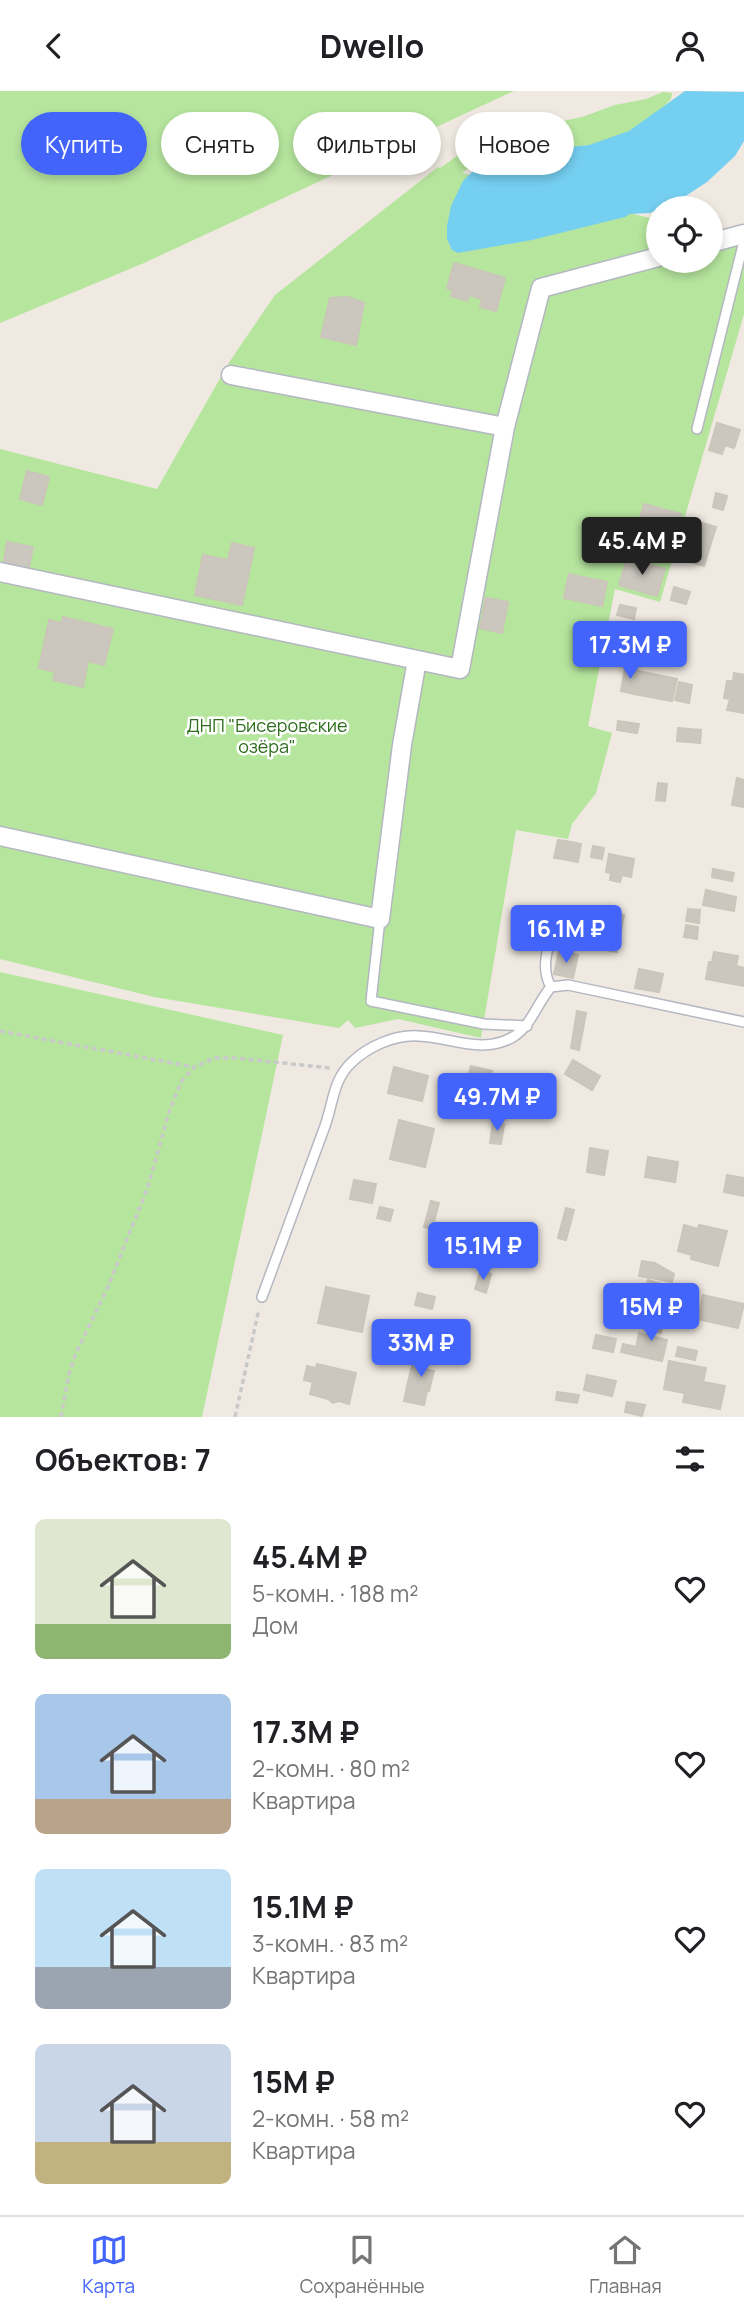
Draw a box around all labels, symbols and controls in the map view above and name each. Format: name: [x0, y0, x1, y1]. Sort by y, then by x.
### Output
text: Dwello: [320, 24, 424, 68]
icon: back: [35, 27, 73, 65]
icon: person: [671, 27, 709, 65]
chip: Купить: [21, 112, 147, 175]
chip: Снять: [161, 112, 279, 175]
chip: Фильтры: [293, 112, 441, 175]
chip: Новое: [455, 112, 574, 175]
map controls: [646, 196, 723, 273]
button: locate: [646, 196, 723, 273]
pin: 45.4M ₽: [577, 517, 707, 577]
text: 45.4M ₽: [598, 524, 686, 556]
pin: 17.3M ₽: [565, 621, 695, 681]
text: 17.3M ₽: [589, 628, 671, 660]
park label: ДНП "Бисеровские озёра": [187, 713, 347, 758]
pin: 16.1M ₽: [501, 905, 631, 965]
text: 16.1M ₽: [527, 912, 605, 944]
pin: 49.7M ₽: [432, 1073, 562, 1133]
text: 49.7M ₽: [454, 1080, 540, 1112]
pin: 15.1M ₽: [418, 1223, 548, 1282]
text: 15.1M ₽: [444, 1229, 522, 1261]
pin: 15M ₽: [602, 1283, 700, 1343]
text: 15M ₽: [619, 1290, 683, 1322]
pin: 33M ₽: [372, 1319, 470, 1379]
text: 33M ₽: [388, 1326, 454, 1358]
text: Объектов: 7: [35, 1439, 211, 1480]
icon: filters: [671, 1440, 709, 1478]
text: 45.4M ₽: [252, 1536, 367, 1577]
icon: home: [91, 1547, 175, 1631]
icon: heart: [671, 1570, 709, 1608]
text: 5-комн. · 188 m²: [252, 1577, 418, 1609]
text: Дом: [252, 1609, 298, 1641]
text: 17.3M ₽: [252, 1711, 359, 1752]
icon: home: [91, 1722, 175, 1806]
icon: heart: [671, 1745, 709, 1783]
text: 2-комн. · 80 m²: [252, 1752, 410, 1784]
text: Квартира: [252, 1784, 356, 1816]
text: 15.1M ₽: [252, 1886, 354, 1927]
icon: home: [91, 1897, 175, 1981]
icon: heart: [671, 1920, 709, 1958]
text: 3-комн. · 83 m²: [252, 1927, 408, 1959]
text: Квартира: [252, 1959, 356, 1991]
text: 15M ₽: [252, 2061, 335, 2102]
icon: home: [91, 2072, 175, 2156]
icon: heart: [671, 2095, 709, 2133]
text: 2-комн. · 58 m²: [252, 2102, 409, 2134]
text: Квартира: [252, 2134, 356, 2166]
tab: Карта: [82, 2231, 135, 2299]
tab: Сохранённые: [300, 2231, 425, 2299]
tab: Главная: [589, 2231, 662, 2299]

